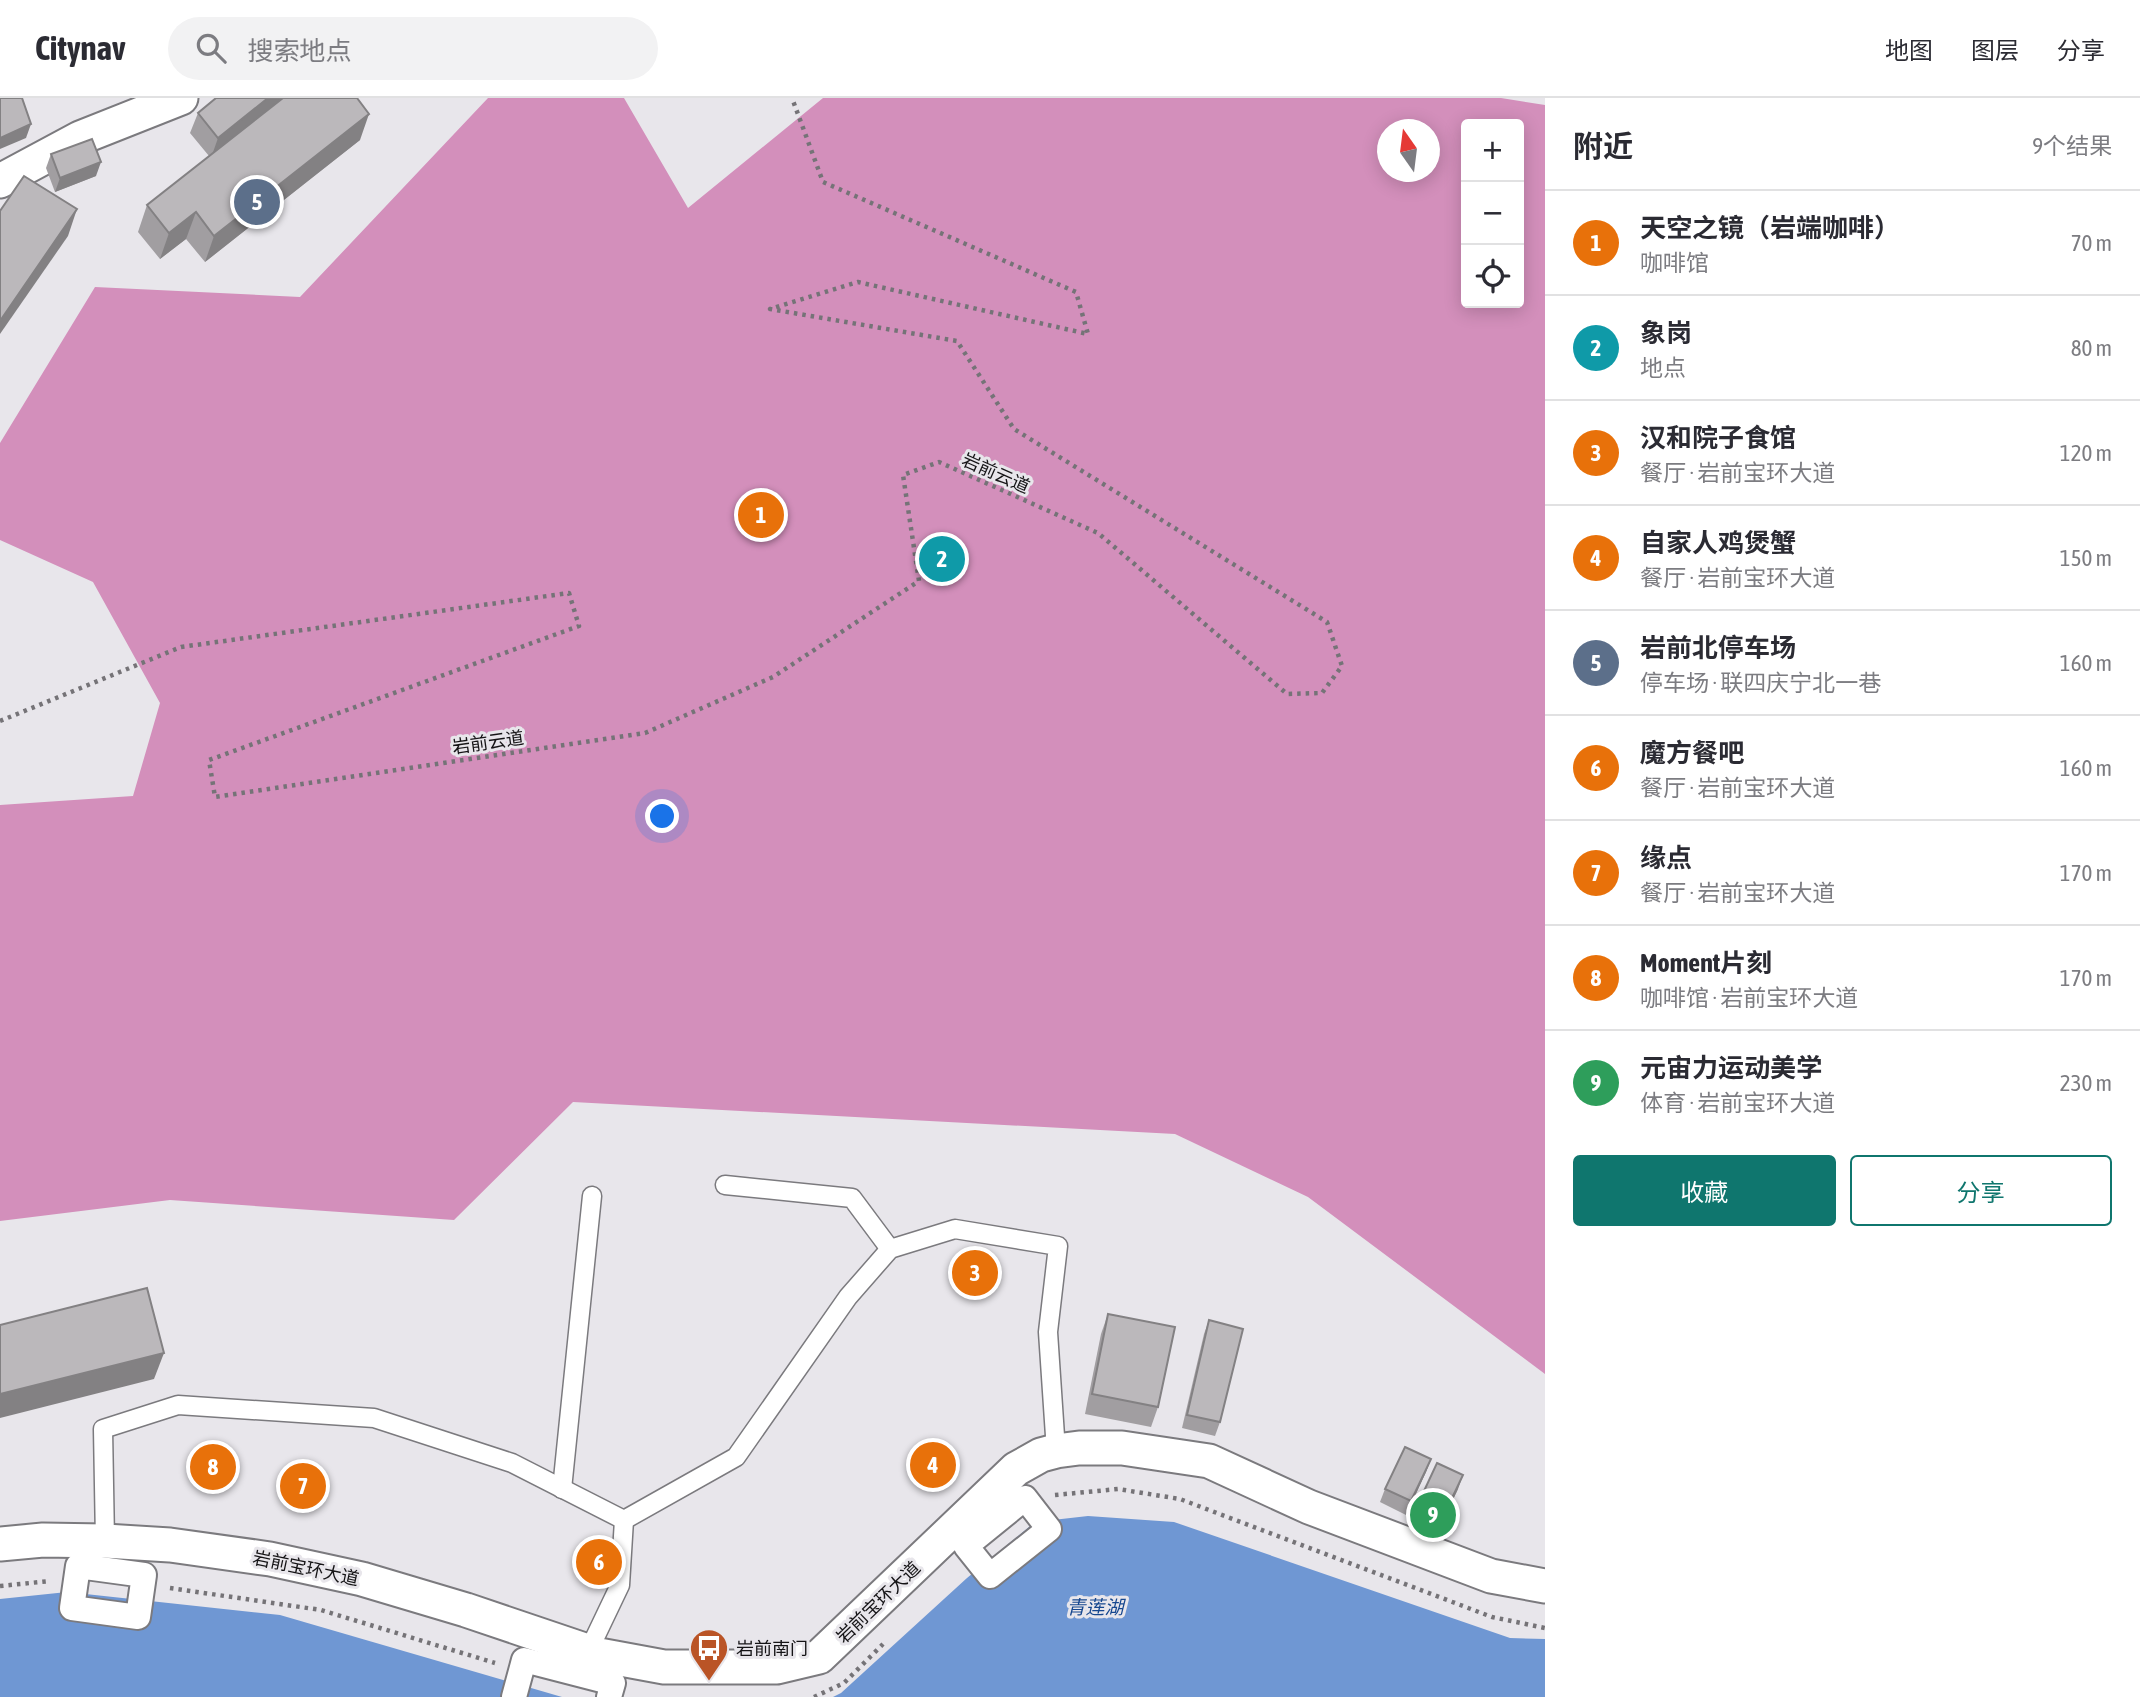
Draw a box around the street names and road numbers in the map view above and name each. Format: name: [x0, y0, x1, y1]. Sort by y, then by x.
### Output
street label: 岩前云道: [959, 449, 1033, 497]
street label: 岩前云道: [451, 727, 525, 757]
street label: 岩前宝环大道: [251, 1547, 361, 1589]
street label: 岩前宝环大道: [832, 1557, 924, 1647]

